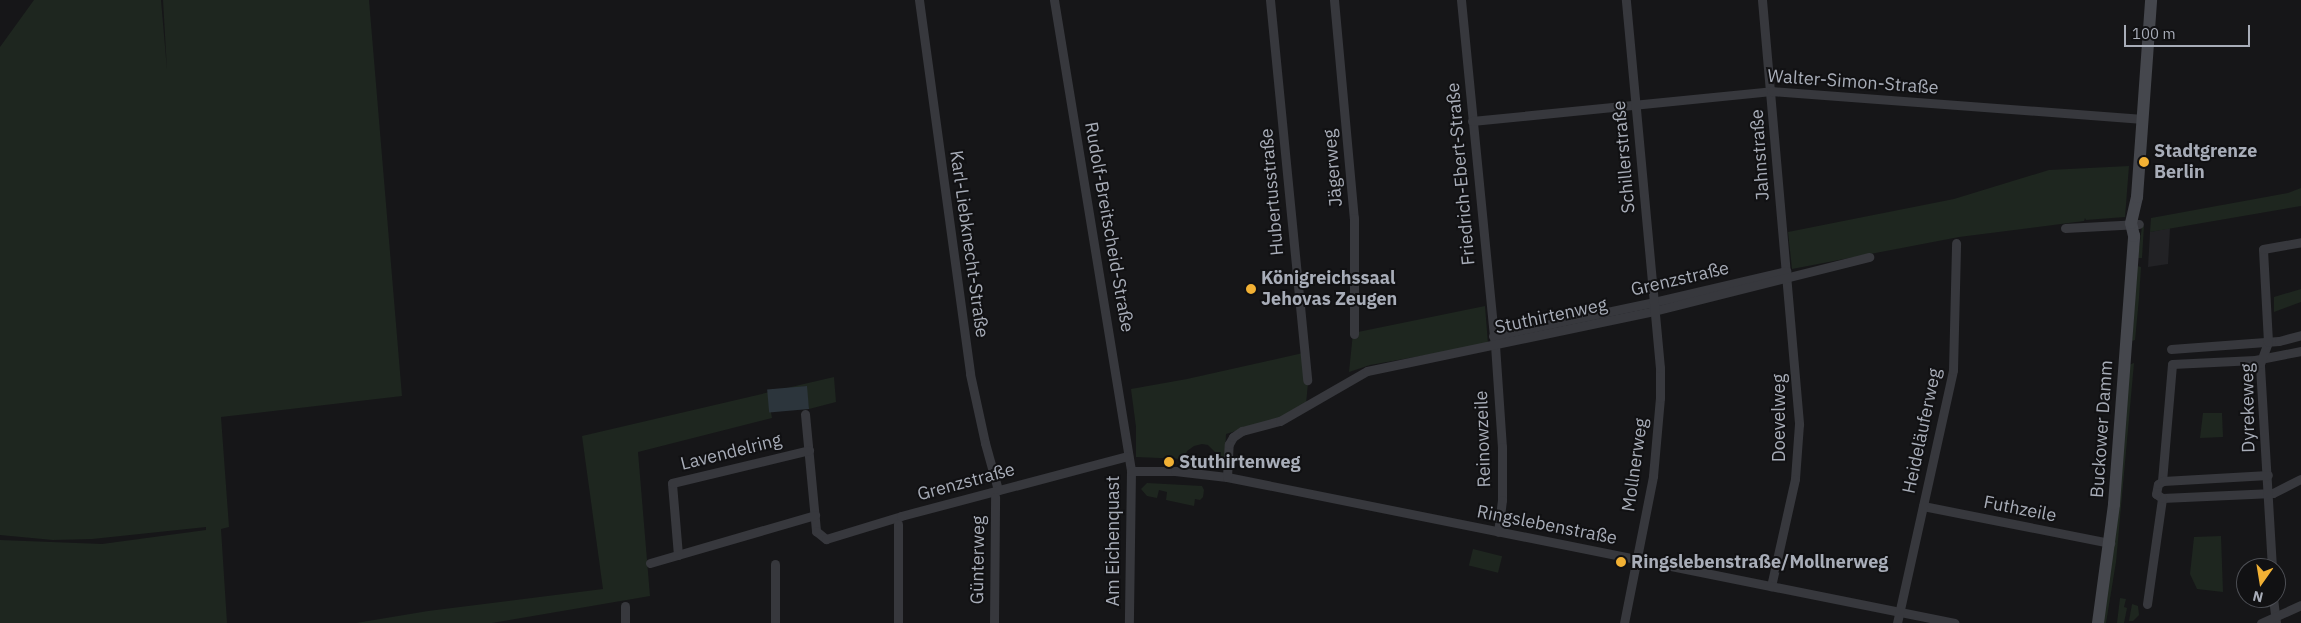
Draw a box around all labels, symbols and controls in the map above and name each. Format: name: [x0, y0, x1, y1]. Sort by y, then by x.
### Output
scale bar: [2126, 15, 2252, 47]
text: 100 m: [2132, 24, 2176, 43]
street label: Walter-Simon-Straße: [1767, 65, 1939, 99]
street label: Friedrich-Ebert-Straße: [1442, 82, 1480, 266]
street label: Schillerstraße: [1608, 100, 1640, 214]
street label: Jahnstraße: [1746, 108, 1774, 202]
street label: Rudolf-Breitscheid-Straße: [1080, 120, 1138, 334]
street label: Hubertusstraße: [1256, 127, 1288, 257]
street label: Jägerweg: [1319, 128, 1347, 208]
place label: Stadtgrenze Berlin: [2154, 141, 2257, 183]
street label: Karl-Liebknecht-Straße: [945, 149, 993, 339]
marker: Stadtgrenze Berlin: [2138, 156, 2150, 168]
street label: Grenzstraße: [1629, 257, 1731, 301]
place label: Königreichssaal Jehovas Zeugen: [1261, 268, 1397, 310]
marker: Königreichssaal Jehovas Zeugen: [1245, 283, 1257, 295]
street label: Stuthirtenweg: [1493, 294, 1609, 338]
street label: Buckower Damm: [2086, 360, 2118, 498]
street label: Dyrekeweg: [2236, 363, 2260, 453]
street label: Heideläuferweg: [1898, 366, 1946, 496]
street label: Doevelweg: [1768, 374, 1790, 462]
street label: Reinowzeile: [1471, 390, 1495, 488]
street label: Mollnerweg: [1618, 417, 1652, 513]
street label: Lavendelring: [678, 429, 784, 475]
place label: Stuthirtenweg: [1179, 451, 1300, 473]
marker: Stuthirtenweg: [1163, 456, 1175, 468]
street label: Grenzstraße: [915, 459, 1017, 505]
street label: Am Eichenquast: [1102, 475, 1124, 607]
street label: Futhzeile: [1982, 491, 2058, 527]
street label: Ringslebenstraße: [1475, 501, 1619, 549]
street label: Günterweg: [966, 515, 990, 605]
place label: Ringslebenstraße/Mollnerweg: [1631, 551, 1888, 573]
marker: Ringslebenstraße/Mollnerweg: [1615, 556, 1627, 568]
north arrow: [2236, 558, 2286, 608]
text: N: [2251, 587, 2265, 607]

